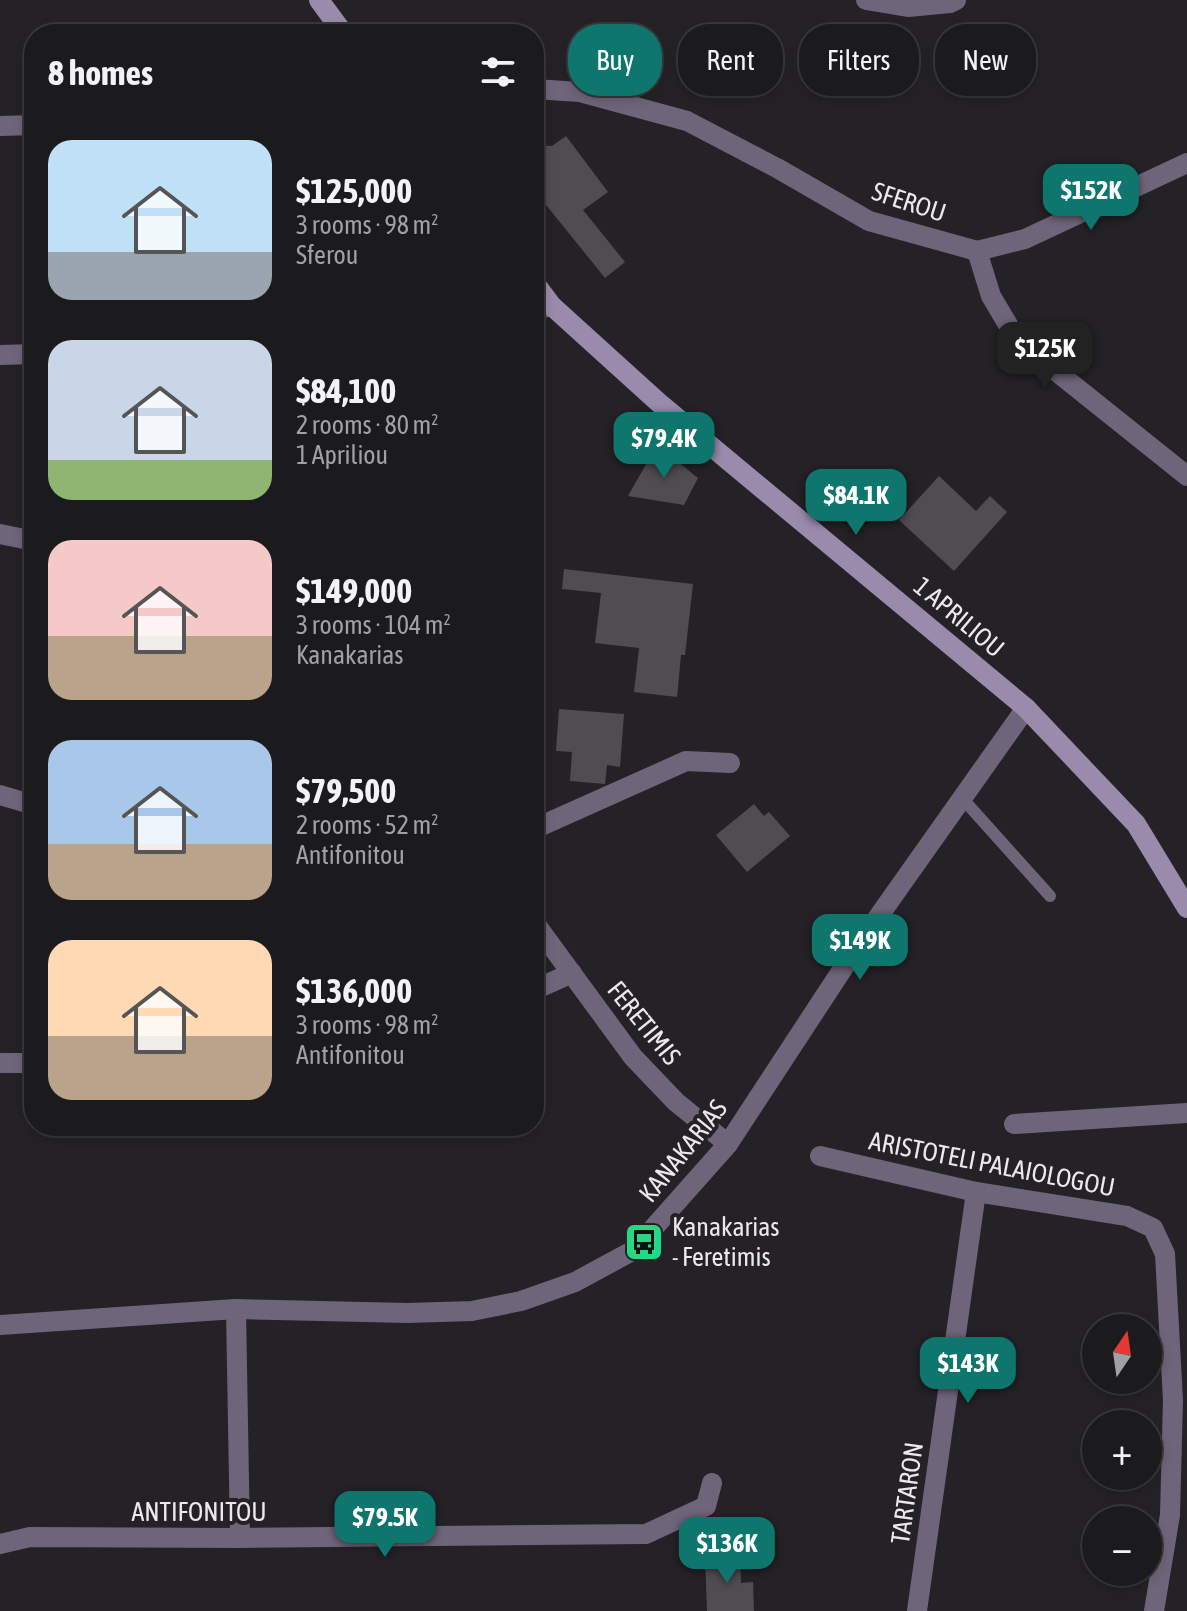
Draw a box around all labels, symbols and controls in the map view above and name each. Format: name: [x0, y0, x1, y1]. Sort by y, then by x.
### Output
chip: Buy: [568, 24, 662, 96]
chip: Rent: [678, 24, 783, 96]
chip: Filters: [799, 24, 919, 96]
chip: New: [935, 24, 1036, 96]
icon: filters: [476, 50, 520, 94]
text: 8 homes: [48, 53, 153, 92]
pin: $152K: [1035, 164, 1147, 232]
text: $125,000: [296, 171, 412, 210]
icon: home: [112, 172, 208, 268]
text: $152K: [1061, 175, 1121, 205]
street label: SFEROU: [868, 176, 950, 228]
text: 3 rooms · 98 m²: [296, 210, 438, 240]
text: Sferou: [296, 240, 358, 270]
pin: $125K: [989, 322, 1101, 390]
text: $125K: [1015, 333, 1075, 363]
text: $84,100: [296, 371, 396, 410]
icon: home: [112, 372, 208, 468]
text: 2 rooms · 80 m²: [296, 410, 438, 440]
pin: $79.4K: [599, 412, 729, 480]
text: $79.4K: [632, 423, 696, 453]
text: 1 Apriliou: [296, 440, 388, 470]
pin: $84.1K: [791, 469, 921, 537]
text: $84.1K: [824, 480, 888, 510]
text: $149,000: [296, 571, 412, 610]
street label: 1 APRILIOU: [908, 571, 1010, 663]
icon: home: [112, 572, 208, 668]
text: 3 rooms · 104 m²: [296, 610, 451, 640]
text: Kanakarias: [296, 640, 403, 670]
text: $79,500: [296, 771, 396, 810]
icon: home: [112, 772, 208, 868]
text: 2 rooms · 52 m²: [296, 810, 438, 840]
text: Antifonitou: [296, 840, 405, 870]
pin: $149K: [804, 914, 916, 982]
text: $149K: [830, 925, 890, 955]
text: $136,000: [296, 971, 412, 1010]
icon: home: [112, 972, 208, 1068]
street label: FERETIMIS: [601, 975, 687, 1071]
text: 3 rooms · 98 m²: [296, 1010, 438, 1040]
text: Antifonitou: [296, 1040, 405, 1070]
street label: KANAKARIAS: [633, 1094, 733, 1208]
street label: ARISTOTELI PALAIOLOGOU: [867, 1125, 1117, 1203]
place label: Kanakarias - Feretimis: [672, 1212, 779, 1272]
bus stop icon: Kanakarias - Feretimis: [623, 1221, 665, 1263]
north arrow: [1082, 1314, 1162, 1394]
map controls: [1082, 1314, 1162, 1586]
pin: $143K: [912, 1337, 1024, 1405]
text: $143K: [938, 1348, 998, 1378]
button: +: [1082, 1410, 1162, 1490]
street label: TARTARON: [885, 1440, 929, 1546]
pin: $79.5K: [320, 1491, 450, 1559]
street label: ANTIFONITOU: [131, 1497, 267, 1527]
text: $79.5K: [353, 1502, 417, 1532]
button: −: [1082, 1506, 1162, 1586]
pin: $136K: [671, 1517, 783, 1585]
text: $136K: [697, 1528, 757, 1558]

